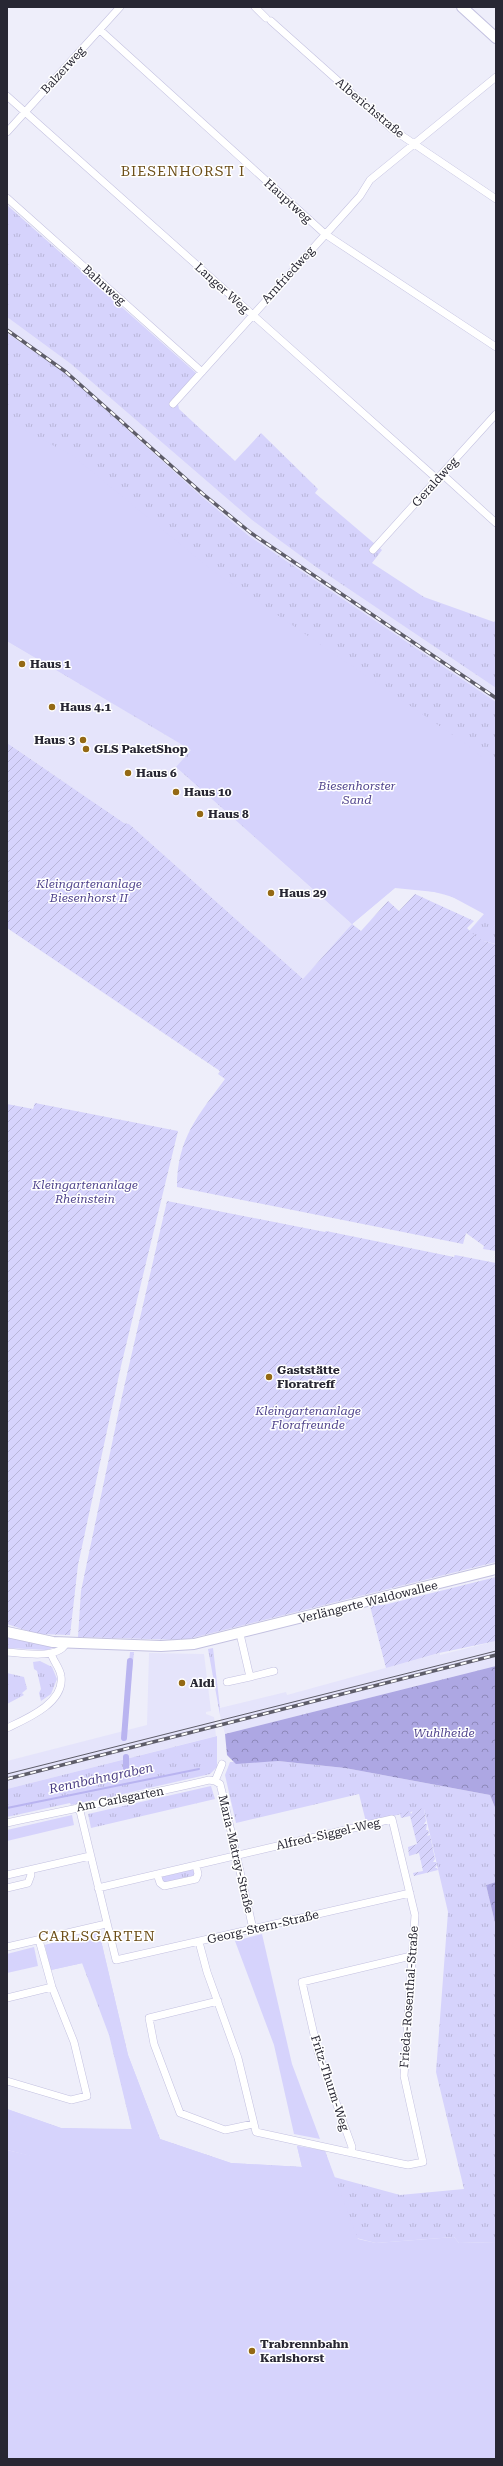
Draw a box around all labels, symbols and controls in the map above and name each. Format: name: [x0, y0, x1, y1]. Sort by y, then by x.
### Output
street label: Balzerweg: [38, 43, 88, 96]
street label: Alberichstraße: [333, 75, 408, 141]
district label: BIESENHORST I: [121, 163, 245, 179]
street label: Hauptweg: [261, 176, 315, 226]
street label: Arnfriedweg: [259, 243, 317, 306]
street label: Langer Weg: [192, 260, 252, 316]
street label: Bahnweg: [80, 262, 128, 308]
street label: Geraldweg: [409, 454, 461, 510]
place label: Haus 1: [30, 657, 71, 671]
marker: Haus 1: [17, 659, 27, 669]
place label: Haus 4.1: [60, 700, 112, 714]
marker: Haus 4.1: [47, 702, 57, 712]
place label: Haus 3: [34, 733, 75, 747]
marker: Haus 3: [78, 735, 88, 745]
place label: GLS PaketShop: [94, 742, 188, 756]
marker: GLS PaketShop: [81, 744, 91, 754]
place label: Haus 6: [136, 766, 177, 780]
marker: Haus 6: [123, 768, 133, 778]
park label: Biesenhorster Sand: [317, 779, 396, 807]
place label: Haus 10: [184, 785, 232, 799]
marker: Haus 10: [171, 787, 181, 797]
place label: Haus 8: [208, 807, 249, 821]
marker: Haus 8: [195, 809, 205, 819]
park label: Kleingartenanlage Biesenhorst II: [35, 877, 142, 905]
place label: Haus 29: [279, 886, 327, 900]
marker: Haus 29: [266, 888, 276, 898]
park label: Kleingartenanlage Rheinstein: [31, 1178, 138, 1206]
place label: Gaststätte Floratreff: [277, 1363, 340, 1391]
marker: Gaststätte Floratreff: [264, 1372, 274, 1382]
park label: Kleingartenanlage Florafreunde: [254, 1404, 361, 1432]
street label: Verlängerte Waldowallee: [297, 1578, 439, 1626]
place label: Aldi: [190, 1676, 215, 1690]
marker: Aldi: [177, 1678, 187, 1688]
park label: Wuhlheide: [414, 1726, 474, 1740]
water label: Rennbahngraben: [47, 1760, 154, 1797]
street label: Am Carlsgarten: [75, 1784, 165, 1814]
street label: Maria-Matray-Straße: [216, 1793, 257, 1915]
street label: Alfred-Siggel-Weg: [275, 1815, 382, 1853]
street label: Georg-Stern-Straße: [206, 1907, 321, 1947]
street label: Frieda-Rosenthal-Straße: [397, 1925, 421, 2069]
district label: CARLSGARTEN: [38, 1928, 156, 1944]
street label: Fritz-Thurm-Weg: [308, 2033, 352, 2133]
place label: Trabrennbahn Karlshorst: [260, 2337, 349, 2365]
marker: Trabrennbahn Karlshorst: [247, 2346, 257, 2356]

